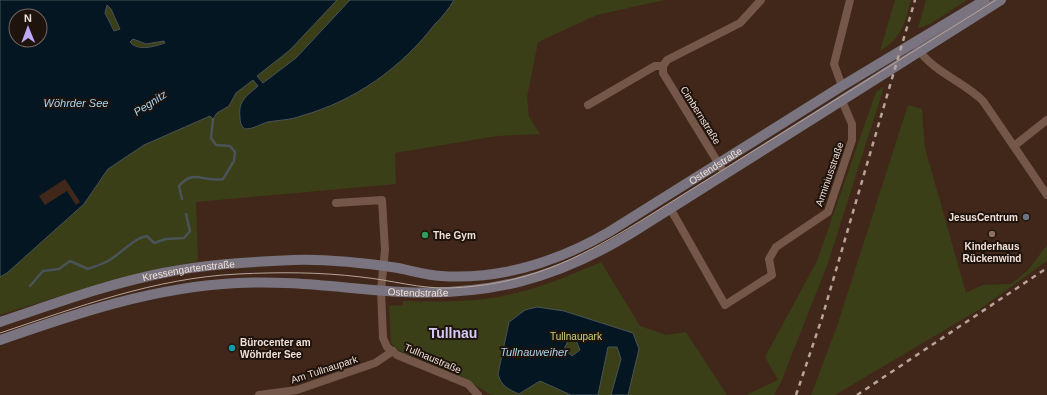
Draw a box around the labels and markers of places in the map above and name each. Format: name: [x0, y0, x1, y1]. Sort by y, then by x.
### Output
place label: JesusCentrum: [949, 212, 1018, 223]
marker: JesusCentrum: [1021, 212, 1031, 222]
marker: Kinderhaus Rückenwind: [987, 229, 997, 239]
marker: The Gym: [420, 230, 430, 240]
place label: The Gym: [433, 230, 476, 241]
place label: Kinderhaus Rückenwind: [963, 241, 1021, 264]
place label: Bürocenter am Wöhrder See: [240, 337, 311, 360]
marker: Bürocenter am Wöhrder See: [227, 343, 237, 353]

